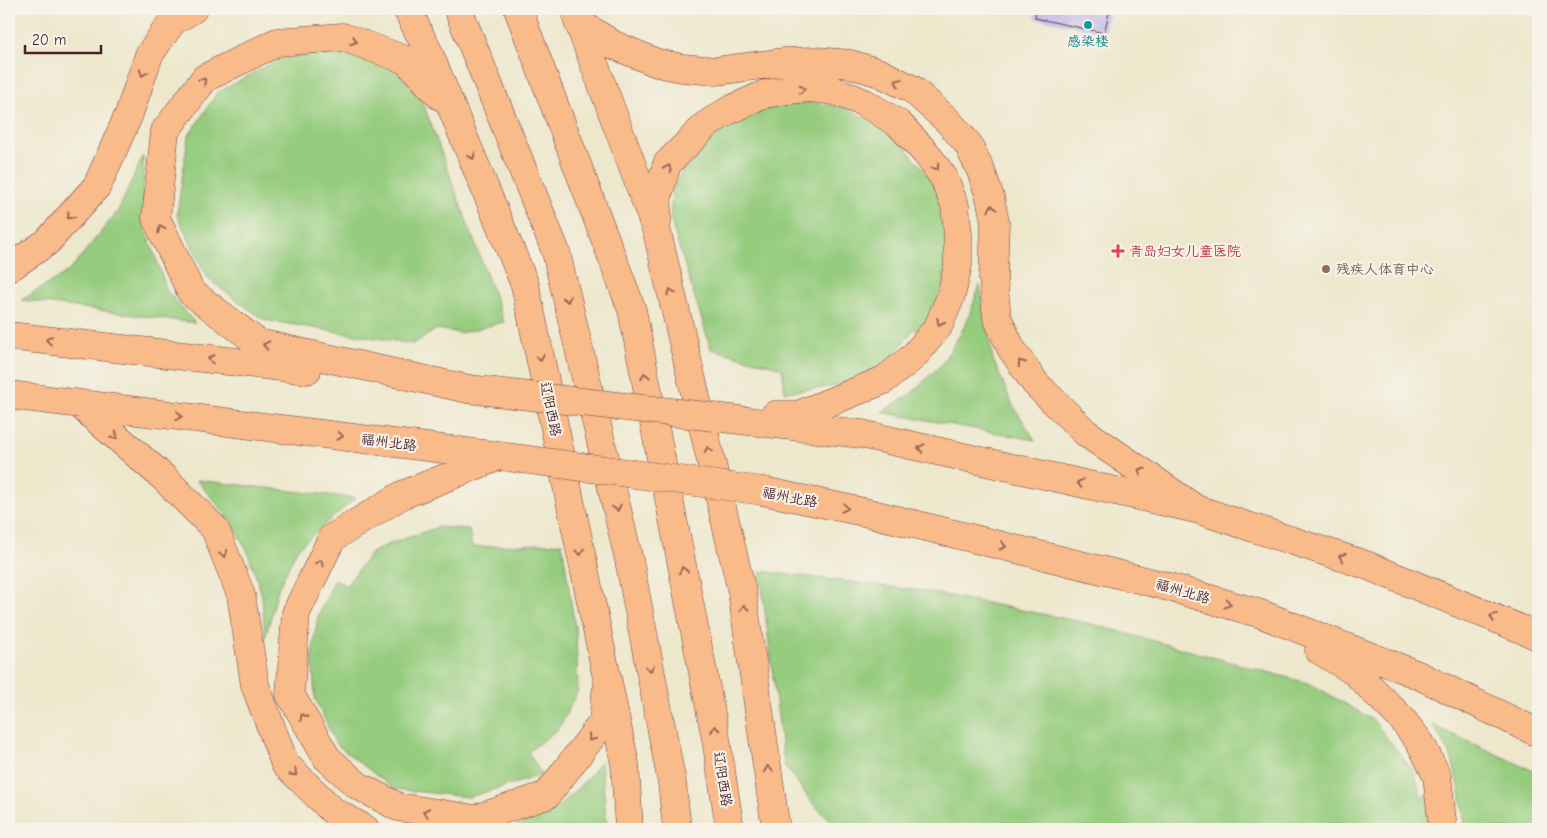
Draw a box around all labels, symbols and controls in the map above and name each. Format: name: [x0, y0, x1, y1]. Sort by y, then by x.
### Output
marker: 感染楼: [1082, 19, 1094, 31]
scale bar: [25, 22, 101, 54]
text: 20 m: [32, 31, 66, 49]
place label: 感染楼: [1067, 33, 1109, 50]
one-way arrow: [350, 35, 358, 45]
one-way arrow: [139, 68, 149, 76]
one-way arrow: [197, 78, 206, 87]
one-way arrow: [895, 78, 904, 88]
one-way arrow: [799, 84, 807, 95]
one-way arrow: [465, 151, 476, 160]
one-way arrow: [930, 161, 939, 171]
one-way arrow: [661, 164, 671, 173]
one-way arrow: [988, 203, 998, 212]
one-way arrow: [67, 210, 76, 219]
one-way arrow: [157, 225, 167, 234]
place label: 青岛妇女儿童医院: [1129, 243, 1241, 260]
marker: 青岛妇女儿童医院: [1111, 244, 1125, 258]
place label: 残疾人体育中心: [1336, 261, 1434, 278]
marker: 残疾人体育中心: [1320, 263, 1332, 275]
one-way arrow: [666, 287, 677, 296]
one-way arrow: [561, 295, 572, 304]
one-way arrow: [936, 317, 946, 326]
one-way arrow: [45, 335, 53, 346]
one-way arrow: [262, 340, 271, 351]
one-way arrow: [206, 354, 214, 365]
one-way arrow: [535, 354, 545, 363]
one-way arrow: [1019, 360, 1027, 369]
one-way arrow: [641, 372, 651, 380]
street label: 辽阳西路: [536, 380, 565, 438]
one-way arrow: [175, 410, 183, 421]
one-way arrow: [110, 430, 119, 439]
one-way arrow: [337, 430, 345, 441]
street label: 福州北路: [360, 431, 418, 454]
one-way arrow: [917, 443, 926, 454]
one-way arrow: [703, 445, 714, 454]
one-way arrow: [1138, 468, 1147, 477]
one-way arrow: [1076, 478, 1085, 489]
street label: 福州北路: [761, 484, 819, 511]
one-way arrow: [841, 502, 849, 513]
one-way arrow: [611, 504, 622, 513]
one-way arrow: [999, 540, 1008, 551]
one-way arrow: [574, 547, 585, 556]
one-way arrow: [218, 549, 228, 557]
one-way arrow: [1338, 553, 1347, 563]
one-way arrow: [314, 559, 324, 568]
one-way arrow: [679, 565, 689, 574]
street label: 福州北路: [1154, 576, 1212, 607]
one-way arrow: [1223, 599, 1232, 609]
one-way arrow: [740, 604, 750, 613]
one-way arrow: [1489, 613, 1498, 623]
one-way arrow: [644, 663, 654, 672]
one-way arrow: [300, 713, 310, 722]
one-way arrow: [710, 725, 720, 734]
one-way arrow: [588, 732, 596, 741]
street label: 辽阳西路: [710, 750, 735, 808]
one-way arrow: [763, 765, 773, 773]
one-way arrow: [288, 767, 297, 776]
one-way arrow: [421, 807, 430, 817]

